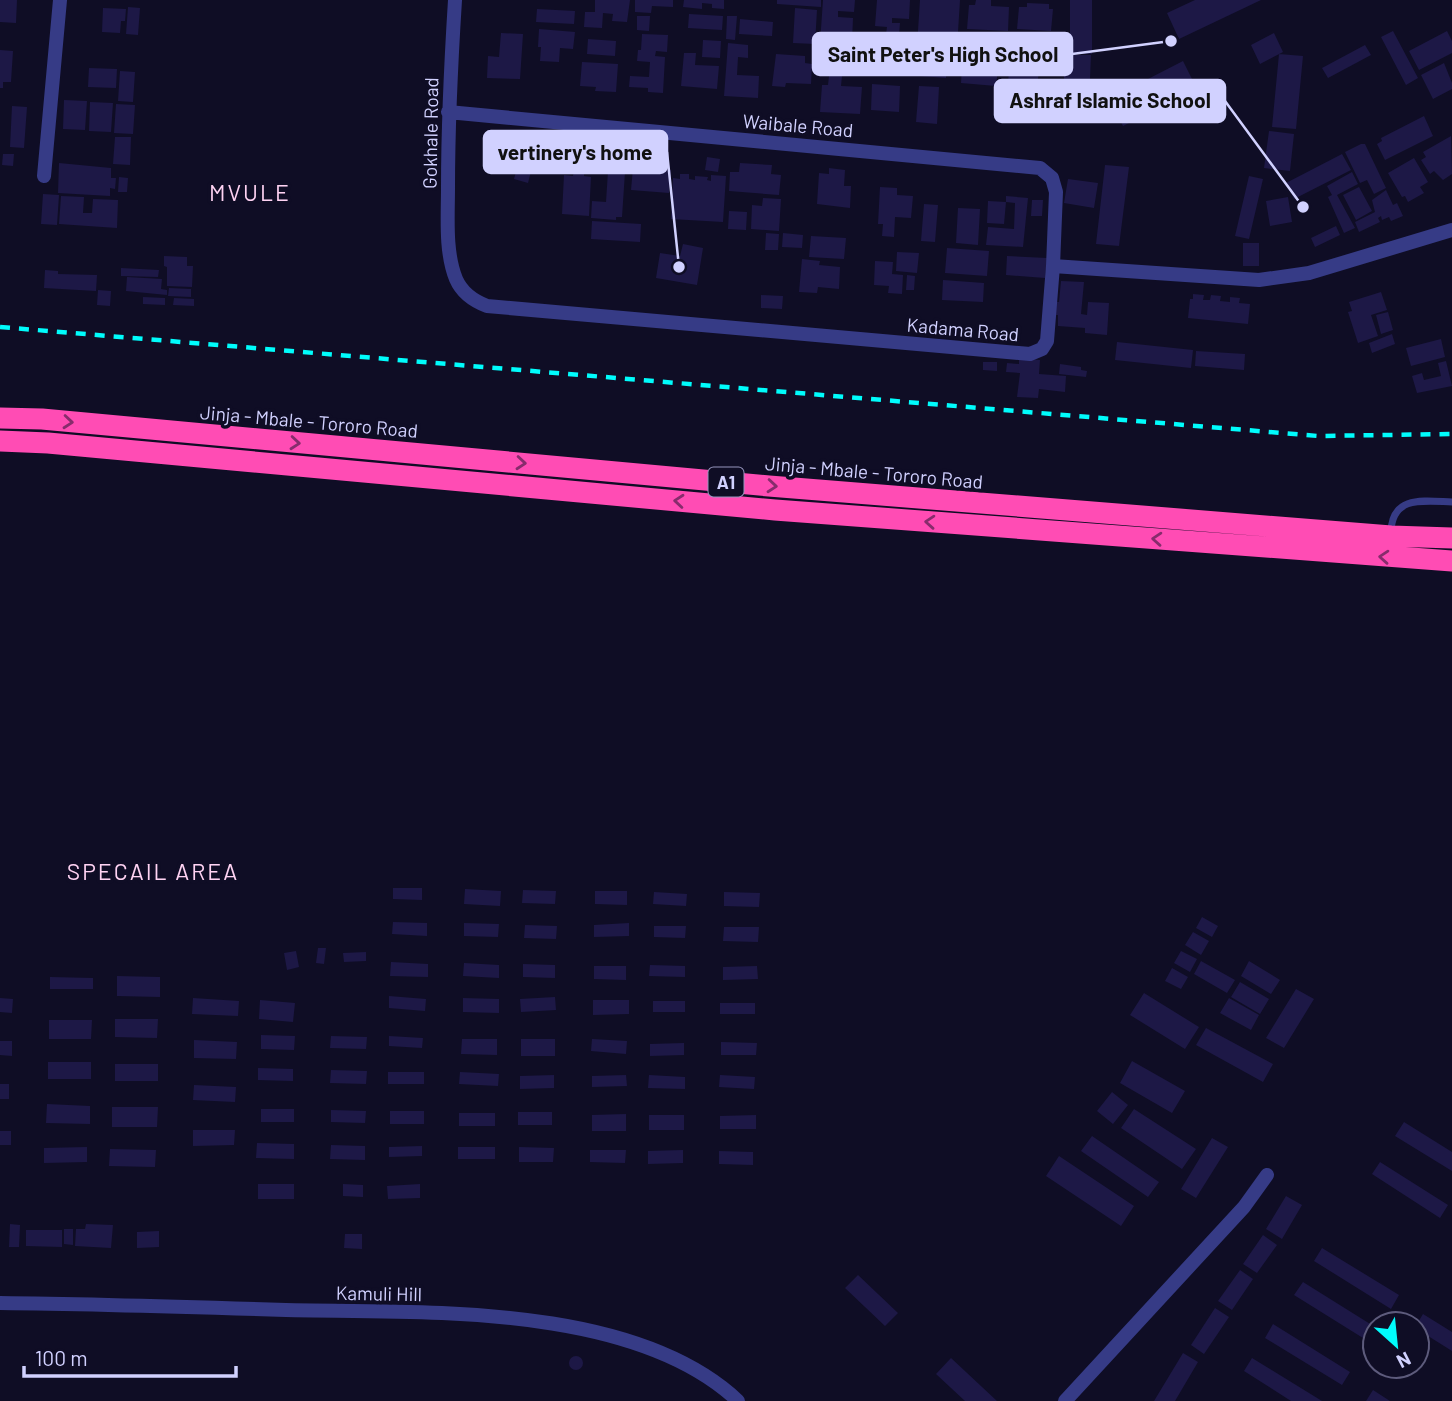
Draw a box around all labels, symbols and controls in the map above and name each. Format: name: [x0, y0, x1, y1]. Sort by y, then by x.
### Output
callout: Saint Peter's High School: [813, 33, 1072, 75]
text: Saint Peter's High School: [828, 41, 1058, 66]
street label: Gokhale Road: [418, 77, 442, 189]
callout: Ashraf Islamic School: [995, 80, 1225, 122]
text: Ashraf Islamic School: [1009, 87, 1211, 112]
street label: Waibale Road: [742, 109, 854, 141]
callout: vertinery's home: [484, 131, 667, 173]
text: vertinery's home: [498, 139, 652, 164]
district label: MVULE: [209, 178, 291, 206]
street label: Kadama Road: [906, 313, 1020, 345]
street label: Jinja - Mbale - Tororo Road: [199, 400, 419, 442]
one-way arrow: [63, 414, 74, 429]
one-way arrow: [289, 435, 300, 450]
street label: Jinja - Mbale - Tororo Road: [764, 451, 984, 493]
one-way arrow: [515, 456, 527, 471]
road number: A1: [708, 468, 744, 496]
one-way arrow: [767, 478, 778, 493]
one-way arrow: [673, 494, 684, 509]
one-way arrow: [924, 515, 935, 530]
one-way arrow: [1151, 532, 1162, 547]
one-way arrow: [1378, 550, 1389, 565]
district label: SPECAIL AREA: [67, 857, 239, 885]
street label: Kamuli Hill: [336, 1281, 422, 1305]
north arrow: [1361, 1310, 1431, 1380]
scale bar: [24, 1334, 236, 1378]
text: 100 m: [35, 1345, 88, 1370]
text: N: [1393, 1347, 1415, 1374]

